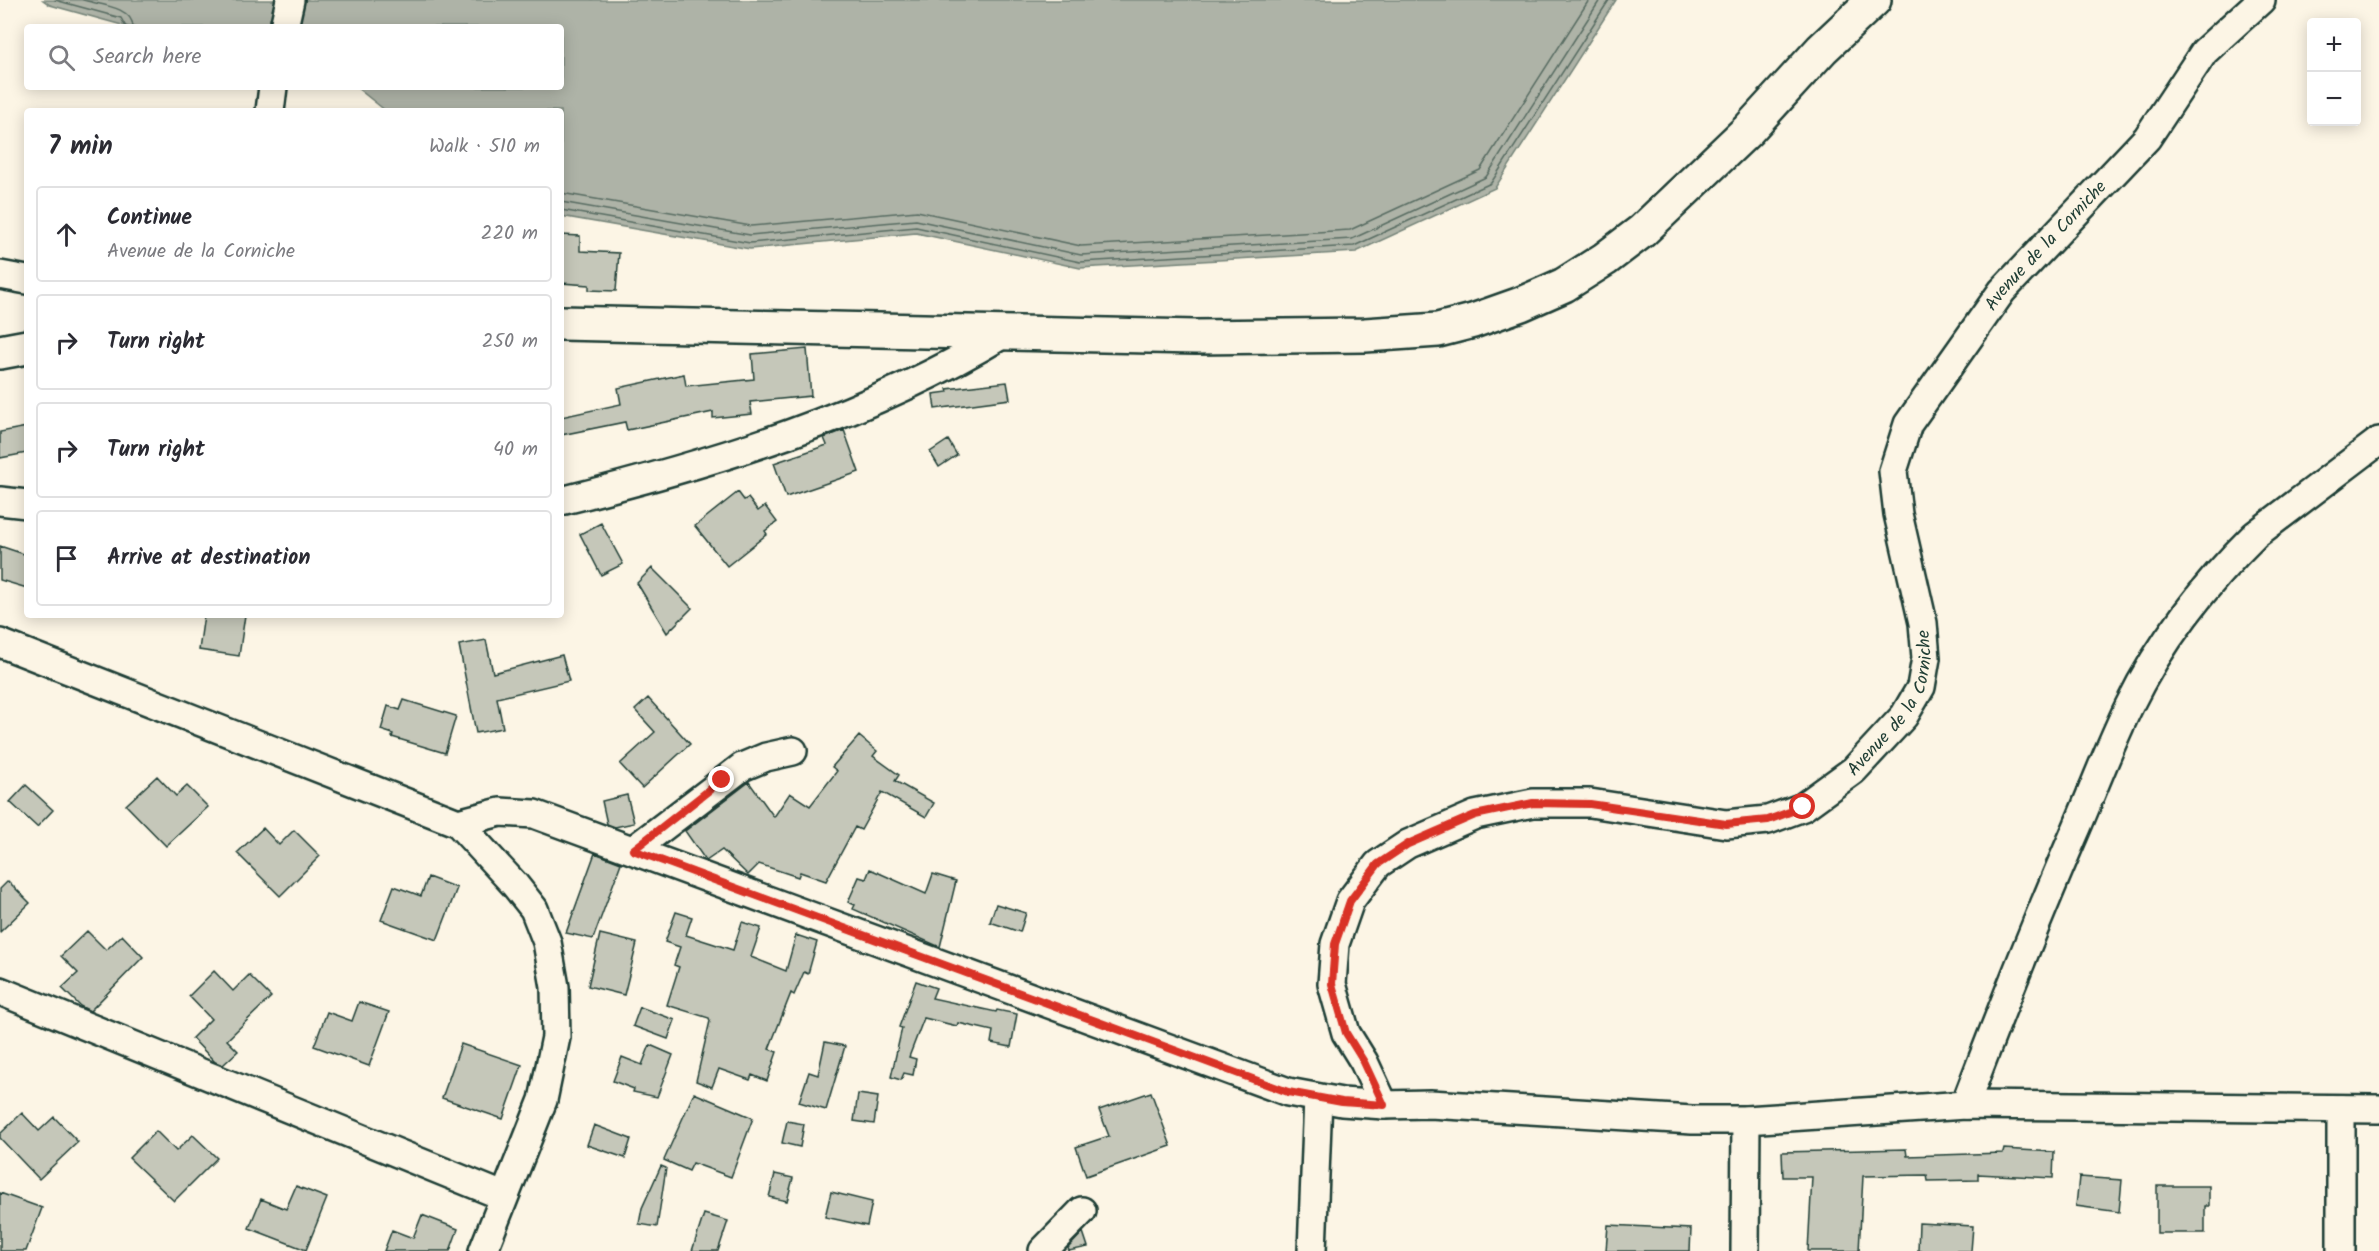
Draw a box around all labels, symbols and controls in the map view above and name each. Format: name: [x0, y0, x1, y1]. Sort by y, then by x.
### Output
map controls: [2307, 18, 2361, 126]
button: +: [2307, 18, 2361, 72]
search box: [24, 24, 564, 90]
text: Search here: [93, 40, 201, 75]
icon: search: [45, 41, 78, 74]
button: −: [2307, 72, 2361, 126]
text: 7 min: [48, 126, 113, 168]
text: Walk · 510 m: [429, 131, 540, 163]
street label: Avenue de la Corniche: [1978, 174, 2114, 317]
text: Continue: [107, 201, 192, 236]
icon: ahead: [50, 218, 83, 251]
text: 220 m: [481, 218, 538, 250]
text: Avenue de la Corniche: [107, 236, 295, 268]
text: Turn right: [107, 325, 205, 360]
icon: right: [50, 326, 83, 359]
text: 250 m: [482, 326, 538, 358]
text: Turn right: [107, 433, 205, 468]
icon: right: [50, 434, 83, 467]
text: 40 m: [493, 434, 538, 466]
text: Arrive at destination: [107, 541, 310, 576]
icon: arrive: [50, 542, 83, 575]
street label: Avenue de la Corniche: [1840, 629, 1941, 783]
route end: [708, 766, 734, 792]
route start: [1789, 793, 1815, 819]

